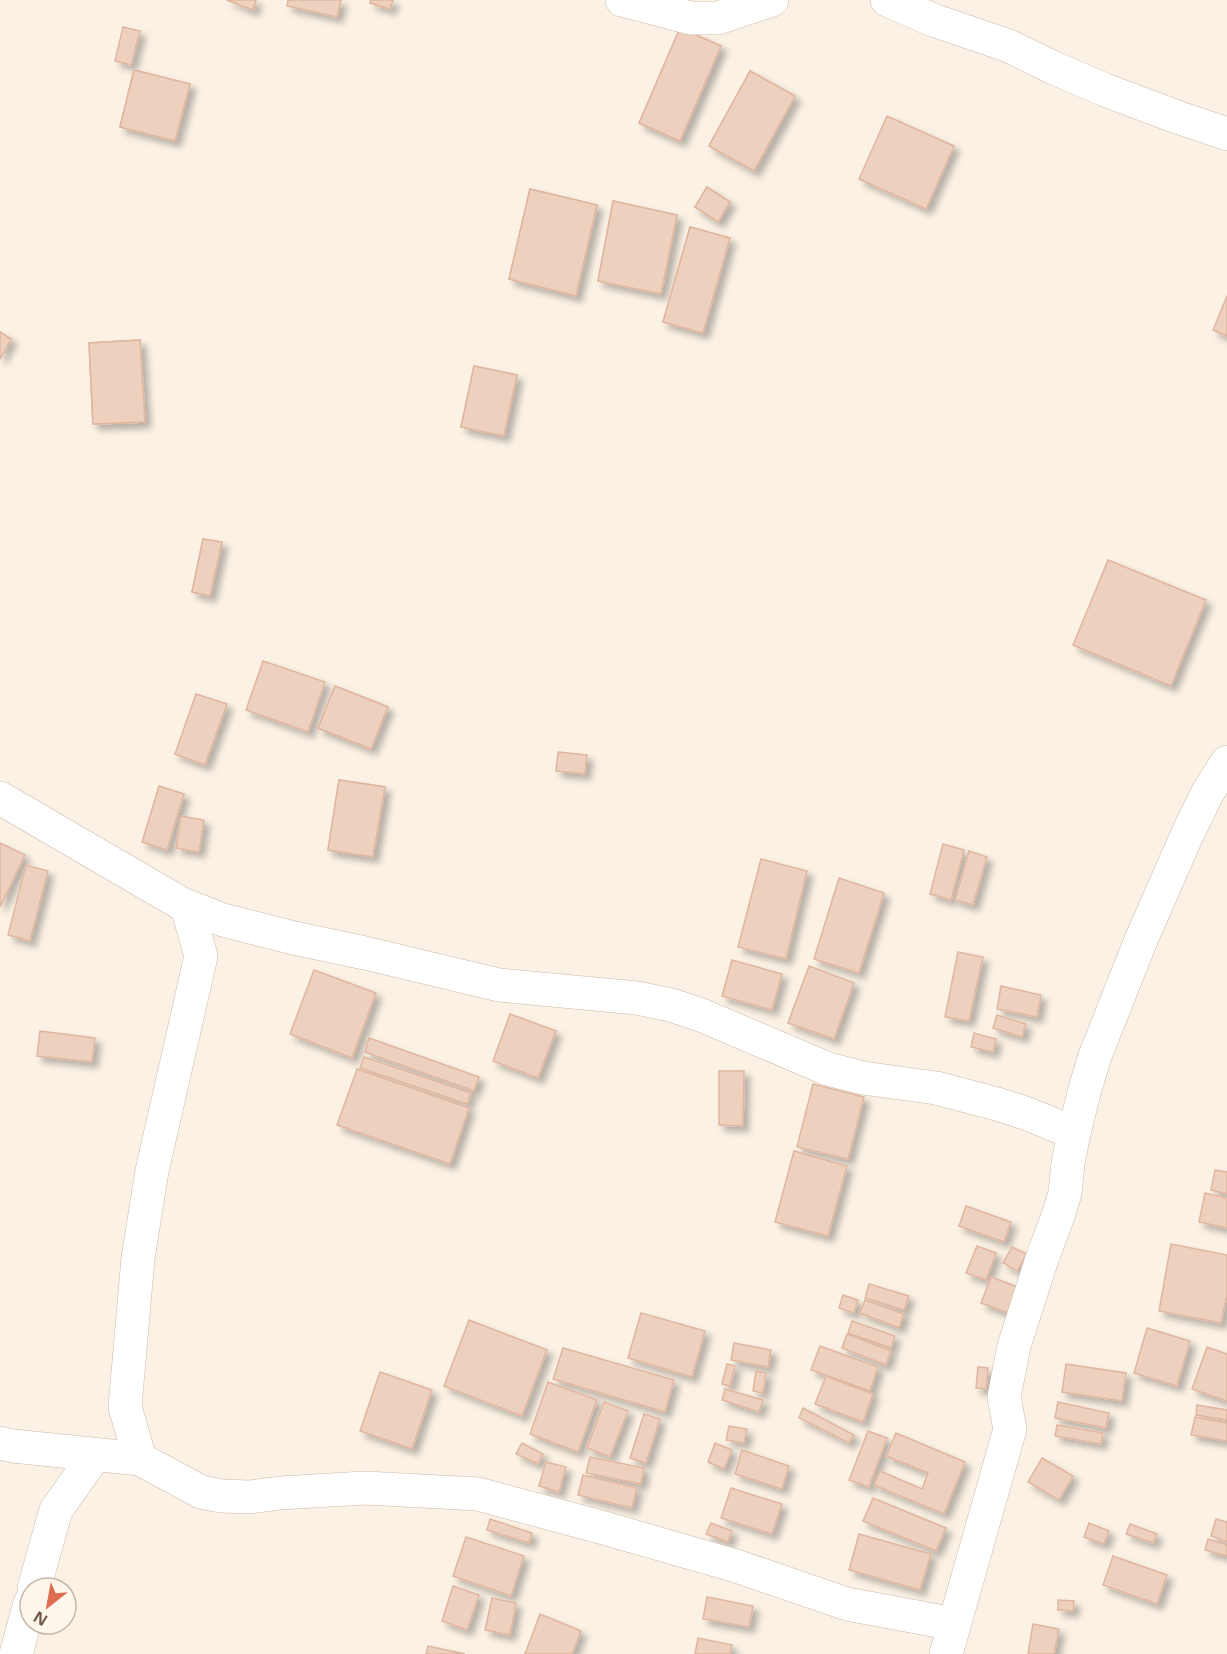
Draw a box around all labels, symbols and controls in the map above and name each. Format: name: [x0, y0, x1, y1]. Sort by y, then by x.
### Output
north arrow: [18, 1576, 78, 1636]
text: N: [29, 1606, 52, 1632]

